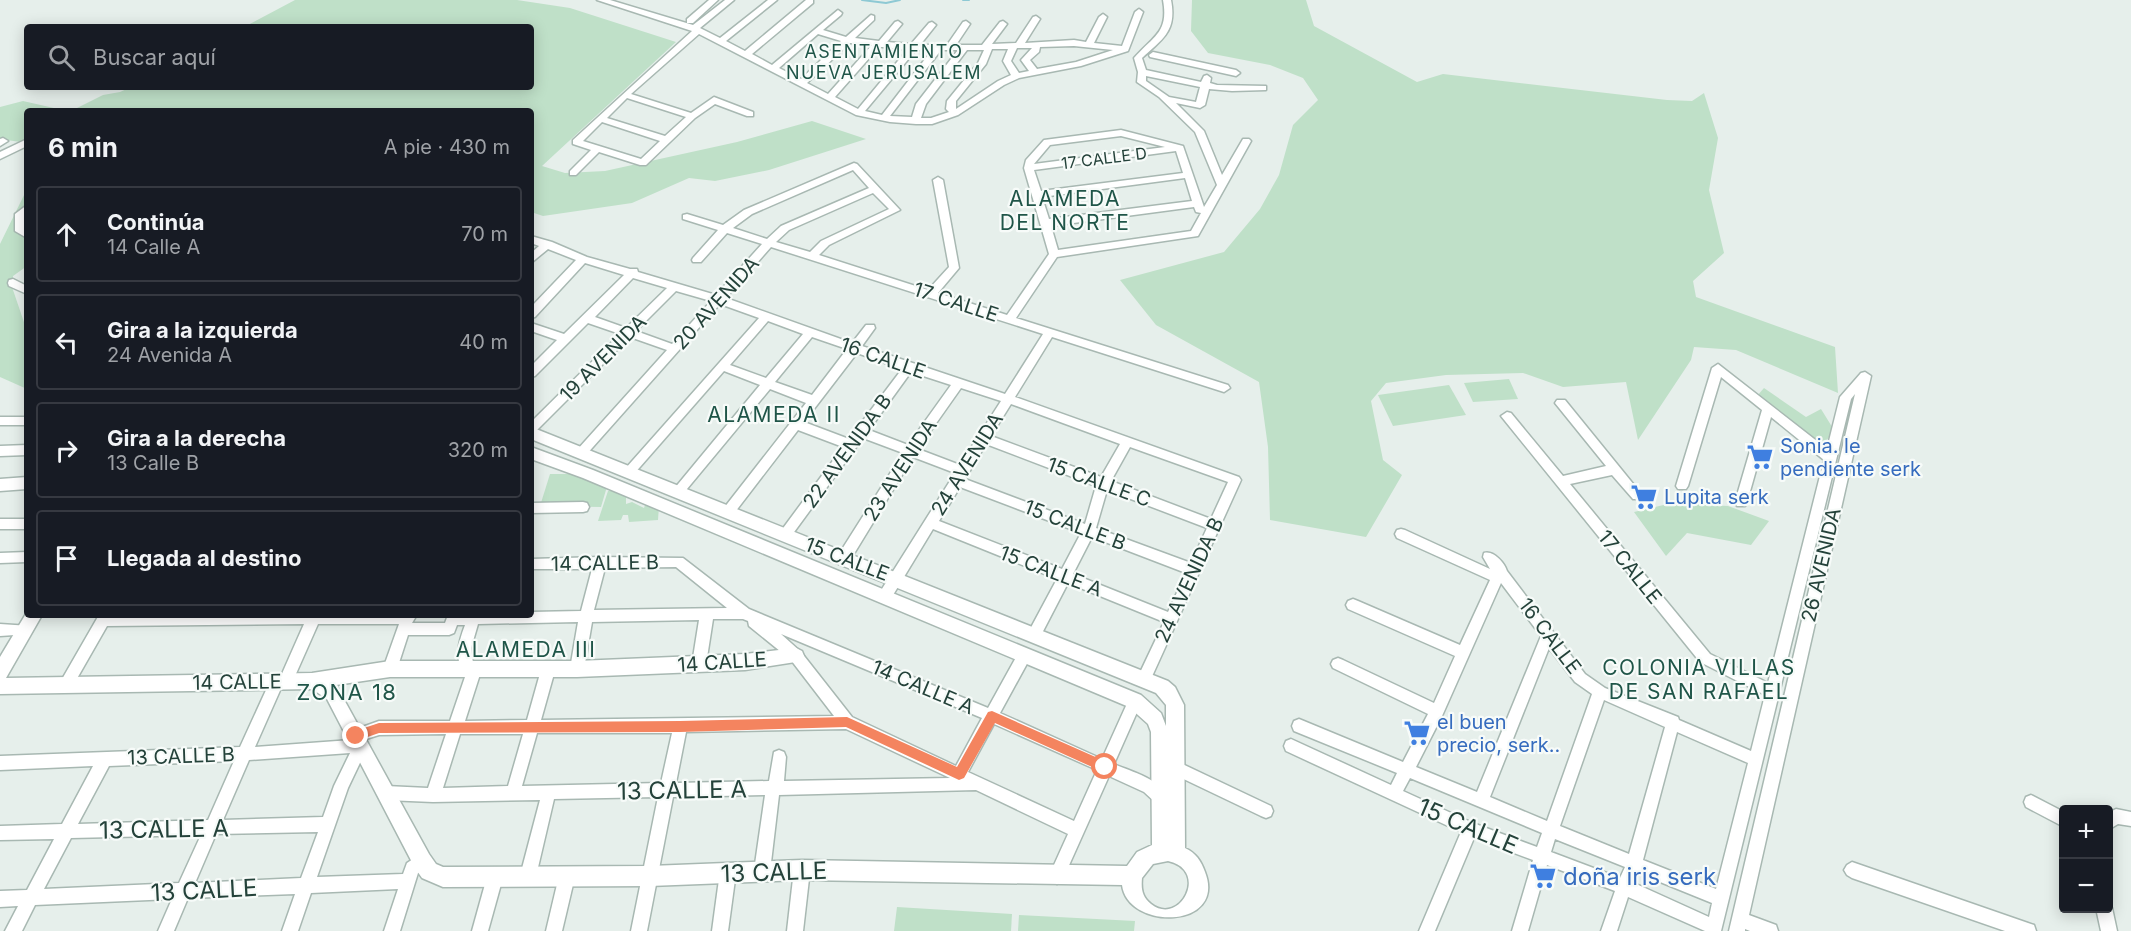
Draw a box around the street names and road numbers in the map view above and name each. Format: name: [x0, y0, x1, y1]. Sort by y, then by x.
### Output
street label: 17 CALLE D: [1060, 143, 1148, 173]
street label: 20 AVENIDA: [668, 251, 764, 354]
street label: 17 CALLE: [911, 277, 1001, 327]
street label: 19 AVENIDA: [555, 310, 651, 406]
street label: 16 CALLE: [837, 332, 929, 384]
street label: 22 AVENIDA B: [798, 389, 896, 513]
street label: 24 AVENIDA: [926, 408, 1008, 520]
street label: 23 AVENIDA: [858, 414, 942, 525]
street label: 15 CALLE C: [1044, 452, 1154, 512]
street label: 15 CALLE B: [1021, 495, 1129, 555]
street label: 26 AVENIDA: [1796, 505, 1846, 624]
street label: 24 AVENIDA B: [1150, 514, 1228, 646]
street label: 17 CALLE: [1593, 525, 1667, 609]
street label: 15 CALLE: [801, 532, 893, 586]
street label: 15 CALLE A: [996, 540, 1106, 602]
street label: 14 CALLE B: [551, 550, 659, 576]
street label: 16 CALLE: [1514, 593, 1586, 679]
street label: 14 CALLE: [677, 647, 767, 677]
street label: 14 CALLE A: [868, 655, 978, 719]
street label: 14 CALLE: [192, 669, 282, 695]
street label: 13 CALLE B: [127, 742, 235, 770]
street label: 13 CALLE A: [617, 774, 747, 806]
street label: 15 CALLE: [1413, 792, 1523, 860]
street label: 13 CALLE A: [99, 813, 229, 845]
street label: 13 CALLE: [720, 856, 828, 888]
street label: 13 CALLE: [150, 873, 258, 907]

